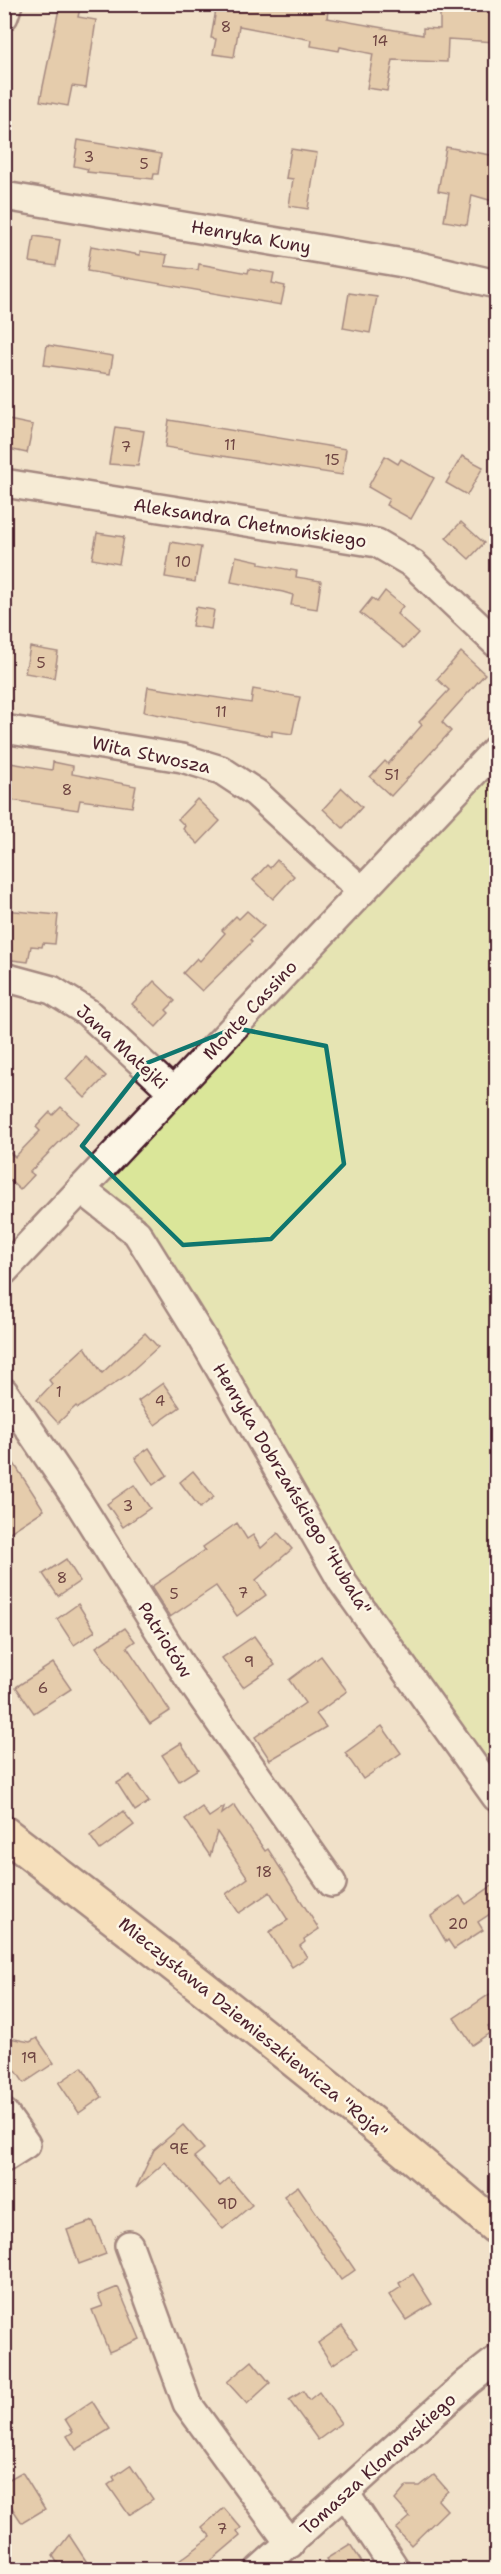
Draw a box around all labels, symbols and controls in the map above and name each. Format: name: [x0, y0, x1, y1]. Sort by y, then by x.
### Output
house number: 8: [221, 17, 231, 37]
house number: 14: [372, 31, 388, 51]
house number: 3: [84, 147, 94, 167]
house number: 5: [139, 154, 149, 174]
street label: Henryka Kuny: [189, 215, 313, 259]
house number: 11: [224, 435, 236, 455]
house number: 7: [121, 437, 131, 457]
house number: 15: [324, 450, 340, 470]
street label: Aleksandra Chełmońskiego: [132, 493, 368, 553]
house number: 10: [175, 552, 191, 572]
house number: 5: [36, 653, 46, 673]
house number: 11: [215, 702, 227, 722]
street label: Wita Stwosza: [89, 731, 213, 779]
house number: 51: [385, 765, 399, 785]
house number: 8: [62, 780, 72, 800]
street label: Monte Cassino: [198, 955, 302, 1065]
street label: Jana Matejki: [71, 999, 173, 1095]
street label: Henryka Dobrzańskiego "Hubala": [207, 1359, 377, 1619]
house number: 1: [56, 1382, 62, 1402]
house number: 4: [155, 1391, 165, 1411]
house number: 3: [123, 1496, 133, 1516]
house number: 8: [57, 1568, 67, 1588]
house number: 7: [238, 1583, 248, 1603]
house number: 5: [169, 1584, 179, 1604]
street label: Patriotów: [132, 1597, 198, 1683]
house number: 9: [244, 1652, 254, 1672]
house number: 6: [38, 1678, 48, 1698]
house number: 18: [256, 1862, 272, 1882]
street label: Mieczysława Dziemieszkiewicza "Roja": [113, 1912, 393, 2144]
house number: 20: [448, 1914, 468, 1934]
house number: 19: [21, 2048, 37, 2068]
house number: 9E: [169, 2139, 189, 2159]
house number: 9D: [217, 2194, 237, 2214]
street label: Tomasza Klonowskiego: [295, 2387, 461, 2541]
house number: 7: [217, 2519, 227, 2539]

